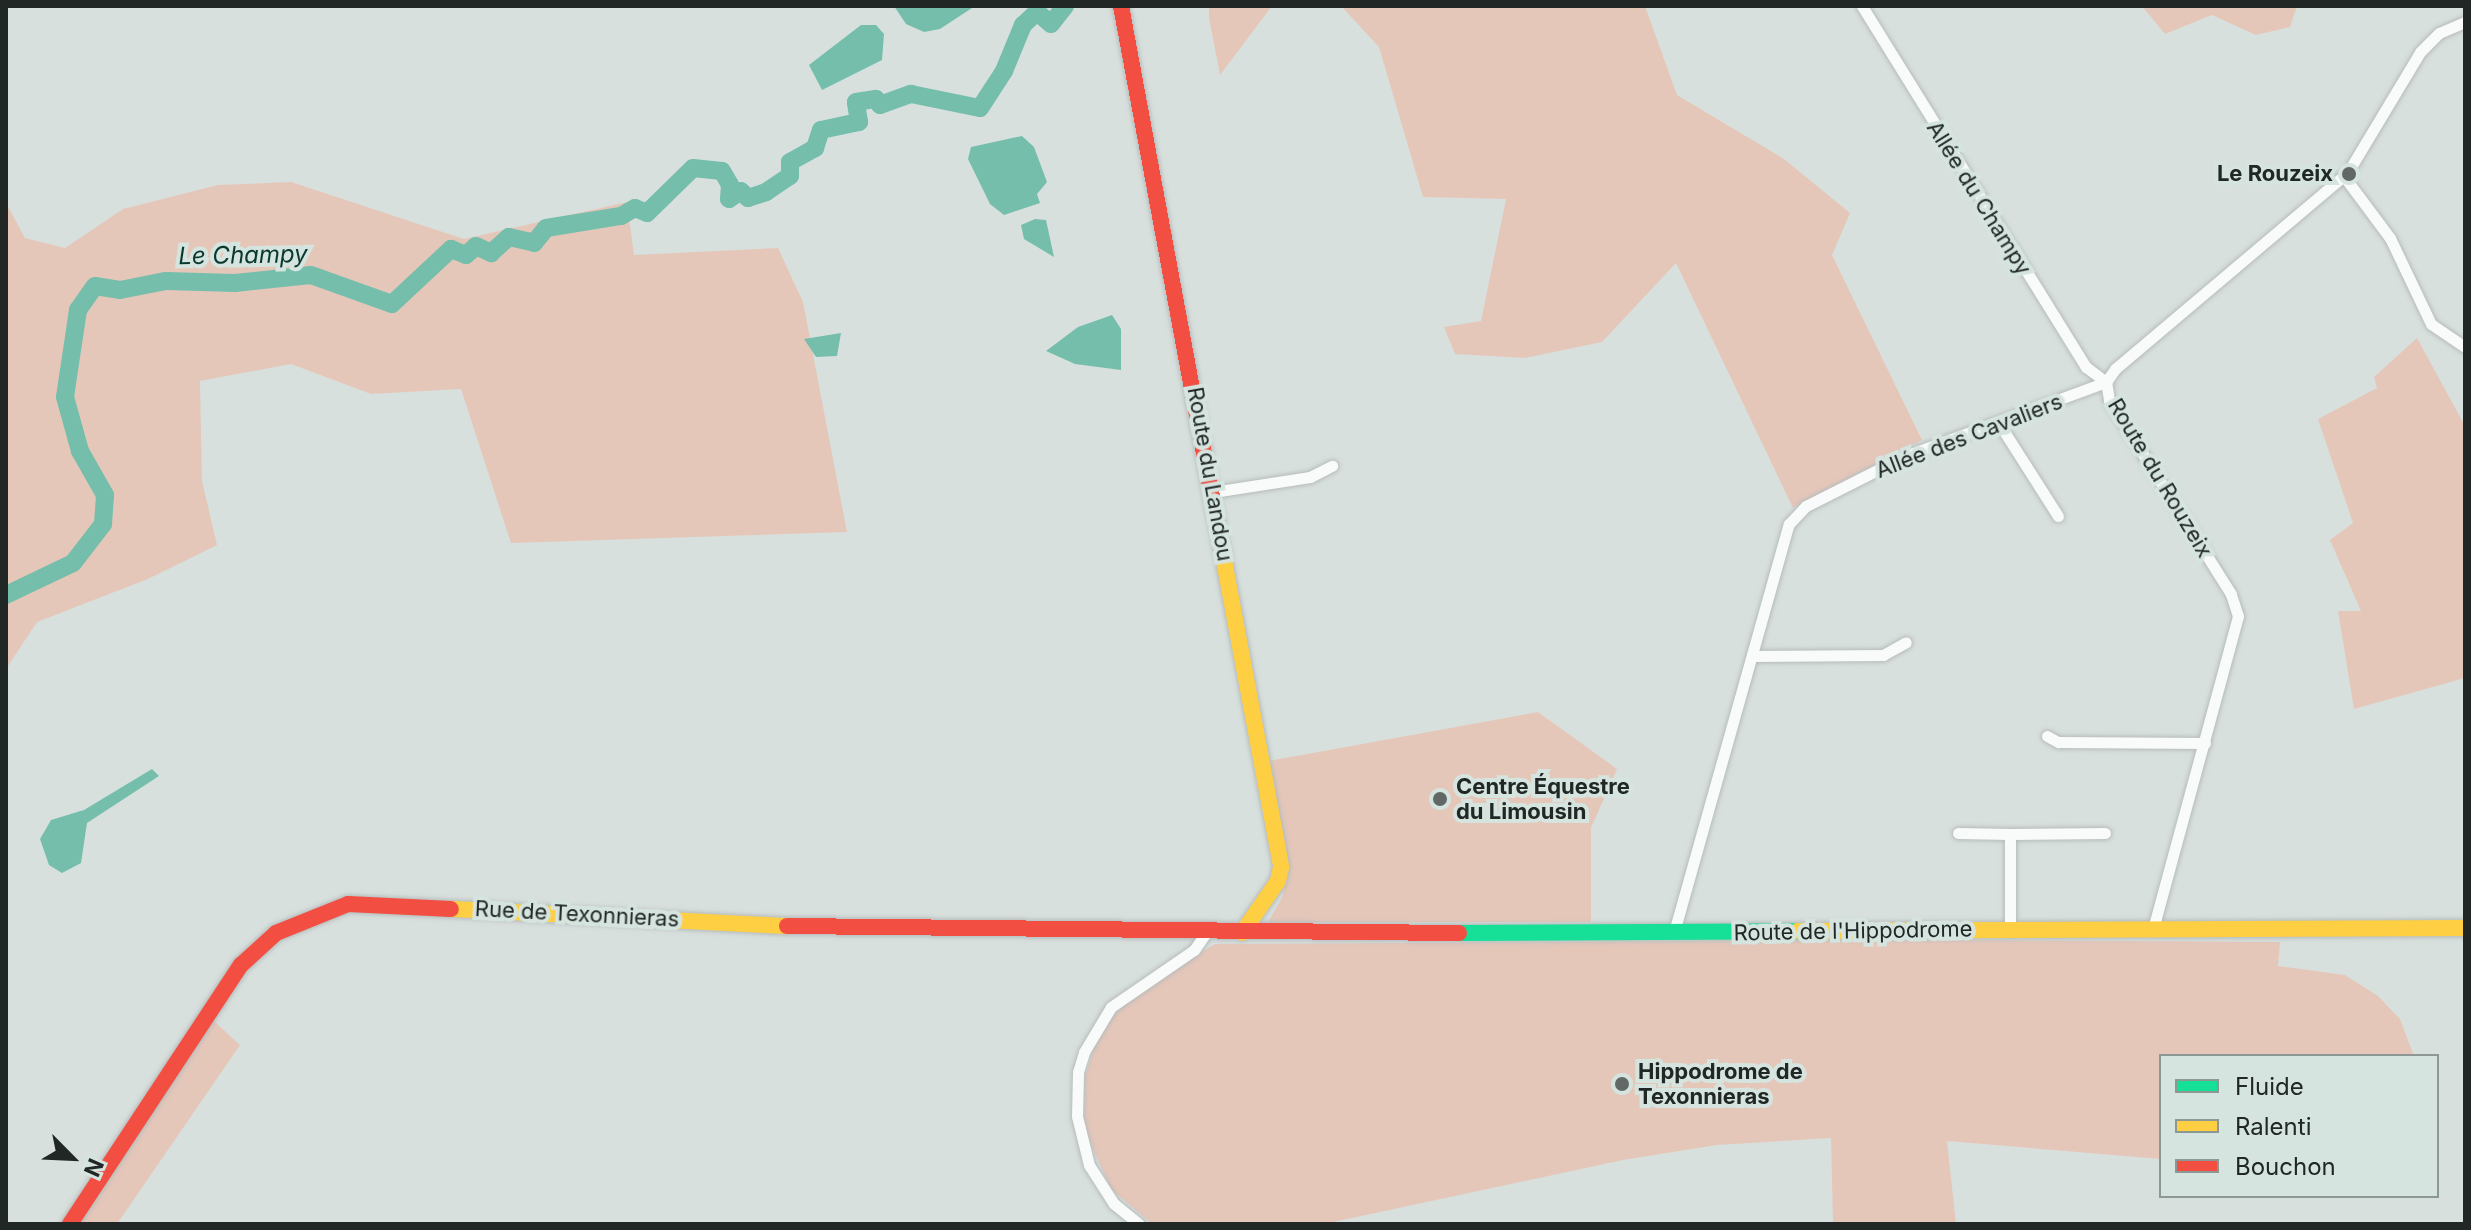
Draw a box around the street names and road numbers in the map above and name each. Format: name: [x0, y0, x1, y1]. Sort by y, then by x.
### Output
street label: Allée du Champy: [1921, 116, 2037, 280]
street label: Route du Landou: [1182, 385, 1238, 563]
street label: Allée des Cavaliers: [1872, 388, 2066, 484]
street label: Route du Rouzeix: [2102, 394, 2218, 562]
street label: Rue de Texonnieras: [474, 895, 680, 933]
street label: Route de l'Hippodrome: [1733, 916, 1973, 946]

